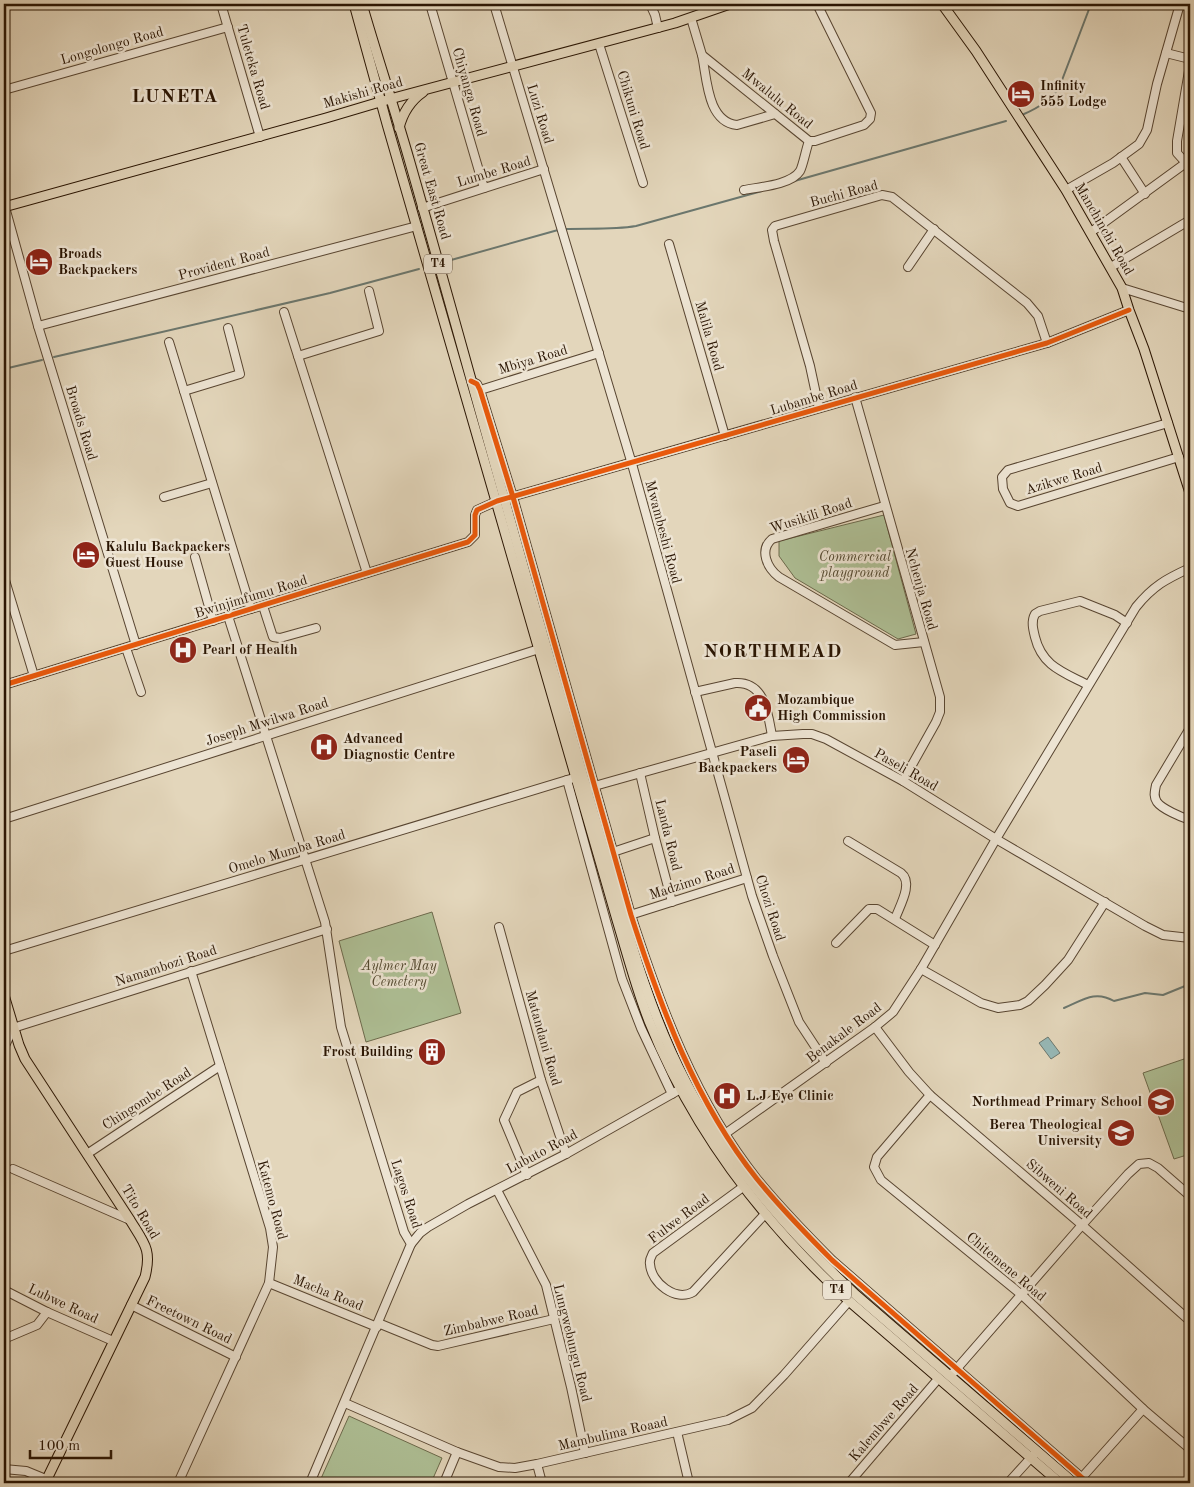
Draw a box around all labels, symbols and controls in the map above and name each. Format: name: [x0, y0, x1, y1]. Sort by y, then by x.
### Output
street label: Tuleteka Road: [234, 23, 272, 111]
street label: Longolongo Road: [59, 25, 165, 67]
street label: Chiyanga Road: [450, 46, 488, 138]
street label: Mwalulu Road: [739, 66, 815, 132]
street label: Chikuni Road: [614, 69, 652, 151]
street label: Makishi Road: [322, 75, 404, 111]
hotel icon: Infinity 555 Lodge: [1006, 79, 1036, 109]
place label: Infinity 555 Lodge: [1040, 79, 1107, 109]
street label: Luzi Road: [524, 82, 556, 146]
district label: LUNETA: [131, 88, 219, 107]
street label: Great East Road: [411, 141, 453, 241]
street label: Lumbe Road: [455, 154, 533, 190]
street label: Buchi Road: [809, 178, 879, 210]
street label: Manchinchi Road: [1072, 181, 1136, 277]
street label: Provident Road: [177, 245, 271, 283]
hotel icon: Broads Backpackers: [24, 247, 54, 277]
place label: Broads Backpackers: [58, 247, 137, 277]
road number: T4: [424, 254, 452, 274]
street label: Malila Road: [692, 299, 726, 373]
street label: Mbiya Road: [497, 343, 569, 377]
street label: Lubambe Road: [769, 378, 859, 418]
street label: Broads Road: [63, 384, 99, 462]
street label: Azikwe Road: [1024, 461, 1104, 497]
street label: Mwambeshi Road: [642, 479, 684, 585]
street label: Wusikili Road: [768, 496, 854, 536]
hotel icon: Kalulu Backpackers Guest House: [71, 540, 101, 570]
place label: Kalulu Backpackers Guest House: [105, 540, 230, 570]
street label: Nchenja Road: [903, 546, 939, 632]
park label: Commercial playground: [819, 550, 891, 581]
street label: Bwinjimfumu Road: [193, 573, 309, 621]
hospital icon: Pearl of Health: [168, 635, 198, 665]
place label: Pearl of Health: [202, 643, 298, 657]
district label: NORTHMEAD: [704, 643, 842, 662]
public building icon: Mozambique High Commission: [743, 693, 773, 723]
place label: Mozambique High Commission: [777, 693, 886, 723]
street label: Joseph Mwilwa Road: [204, 696, 330, 748]
hospital icon: Advanced Diagnostic Centre: [309, 732, 339, 762]
place label: Advanced Diagnostic Centre: [343, 732, 455, 762]
place label: Paseli Backpackers: [698, 745, 777, 775]
hotel icon: Paseli Backpackers: [781, 745, 811, 775]
street label: Paseli Road: [872, 746, 940, 794]
street label: Landa Road: [652, 798, 684, 872]
street label: Omelo Mumba Road: [227, 828, 347, 876]
street label: Madzimo Road: [647, 862, 737, 902]
street label: Chozi Road: [753, 873, 787, 943]
street label: Namambozi Road: [113, 943, 219, 989]
park label: Aylmer May Cemetery: [360, 959, 438, 990]
street label: Matandani Road: [523, 989, 563, 1087]
street label: Benakale Road: [804, 1000, 884, 1066]
building icon: Frost Building: [417, 1037, 447, 1067]
place label: Frost Building: [322, 1045, 413, 1059]
street label: Chingombe Road: [100, 1065, 194, 1133]
hospital icon: L.J Eye Clinic: [712, 1081, 742, 1111]
school or university icon: Northmead Primary School: [1146, 1087, 1176, 1117]
place label: L.J Eye Clinic: [746, 1089, 834, 1103]
place label: Northmead Primary School: [972, 1095, 1142, 1109]
place label: Berea Theological University: [989, 1118, 1102, 1148]
school or university icon: Berea Theological University: [1106, 1118, 1136, 1148]
street label: Lubuto Road: [504, 1127, 580, 1177]
street label: Sibweni Road: [1023, 1157, 1095, 1221]
street label: Lagos Road: [388, 1158, 424, 1230]
street label: Katemo Road: [255, 1159, 289, 1241]
street label: Tito Road: [118, 1182, 162, 1242]
street label: Fulwe Road: [646, 1192, 712, 1246]
street label: Chitemene Road: [964, 1230, 1048, 1304]
street label: Macha Road: [291, 1273, 365, 1313]
road number: T4: [823, 1280, 851, 1300]
street label: Lubwe Road: [26, 1282, 100, 1326]
street label: Lungwebungu Road: [551, 1283, 593, 1403]
street label: Freetown Road: [144, 1293, 234, 1347]
street label: Zimbabwe Road: [442, 1303, 540, 1339]
street label: Kalembwe Road: [847, 1382, 921, 1464]
street label: Mambulima Roaad: [557, 1415, 669, 1453]
scale bar: [30, 1427, 111, 1459]
text: 100 m: [38, 1439, 80, 1454]

